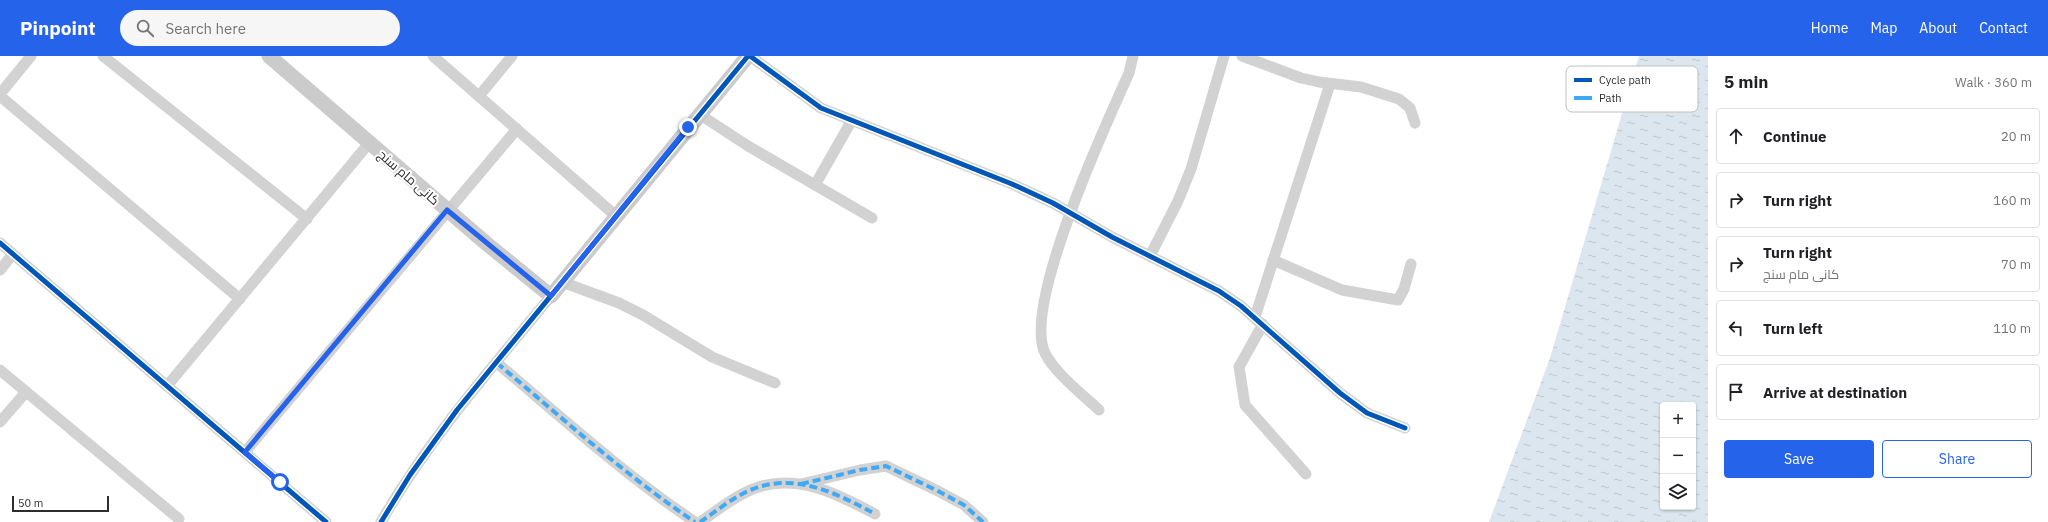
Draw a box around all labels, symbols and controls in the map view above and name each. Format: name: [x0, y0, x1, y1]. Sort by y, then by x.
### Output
search box: [120, 10, 400, 46]
text: Pinpoint: [20, 16, 96, 40]
icon: search: [134, 17, 156, 39]
text: Search here: [166, 19, 246, 38]
text: Home: [1811, 19, 1848, 37]
text: Map: [1870, 19, 1897, 37]
text: About: [1919, 19, 1957, 37]
text: Contact: [1979, 19, 2028, 37]
legend: [1566, 66, 1698, 112]
text: 5 min: [1724, 71, 1768, 93]
text: Cycle path: [1599, 73, 1651, 87]
text: Walk · 360 m: [1955, 74, 2032, 91]
text: Path: [1599, 91, 1622, 105]
route end: [679, 118, 697, 136]
icon: ahead: [1725, 125, 1747, 147]
text: Continue: [1763, 127, 1827, 146]
text: 20 m: [2001, 128, 2031, 145]
street label: کانی مام سنج: [374, 146, 443, 210]
icon: right: [1725, 189, 1747, 211]
text: Turn right: [1763, 191, 1832, 210]
text: 160 m: [1993, 192, 2031, 209]
text: Turn right: [1763, 243, 1832, 262]
icon: right: [1725, 253, 1747, 275]
text: 70 m: [2001, 256, 2031, 273]
text: کانی مام سنج: [1763, 266, 1839, 283]
icon: left: [1725, 317, 1747, 339]
text: Turn left: [1763, 319, 1823, 338]
text: 110 m: [1993, 320, 2031, 337]
icon: arrive: [1725, 381, 1747, 403]
text: Arrive at destination: [1763, 383, 1907, 402]
map controls: [1660, 402, 1696, 510]
button: +: [1660, 402, 1696, 438]
button: −: [1660, 438, 1696, 474]
button: Save: [1724, 440, 1874, 478]
button: Share: [1882, 440, 2032, 478]
route start: [271, 473, 289, 491]
button: layers: [1660, 474, 1696, 510]
scale bar: [12, 494, 109, 513]
text: 50 m: [18, 496, 43, 510]

